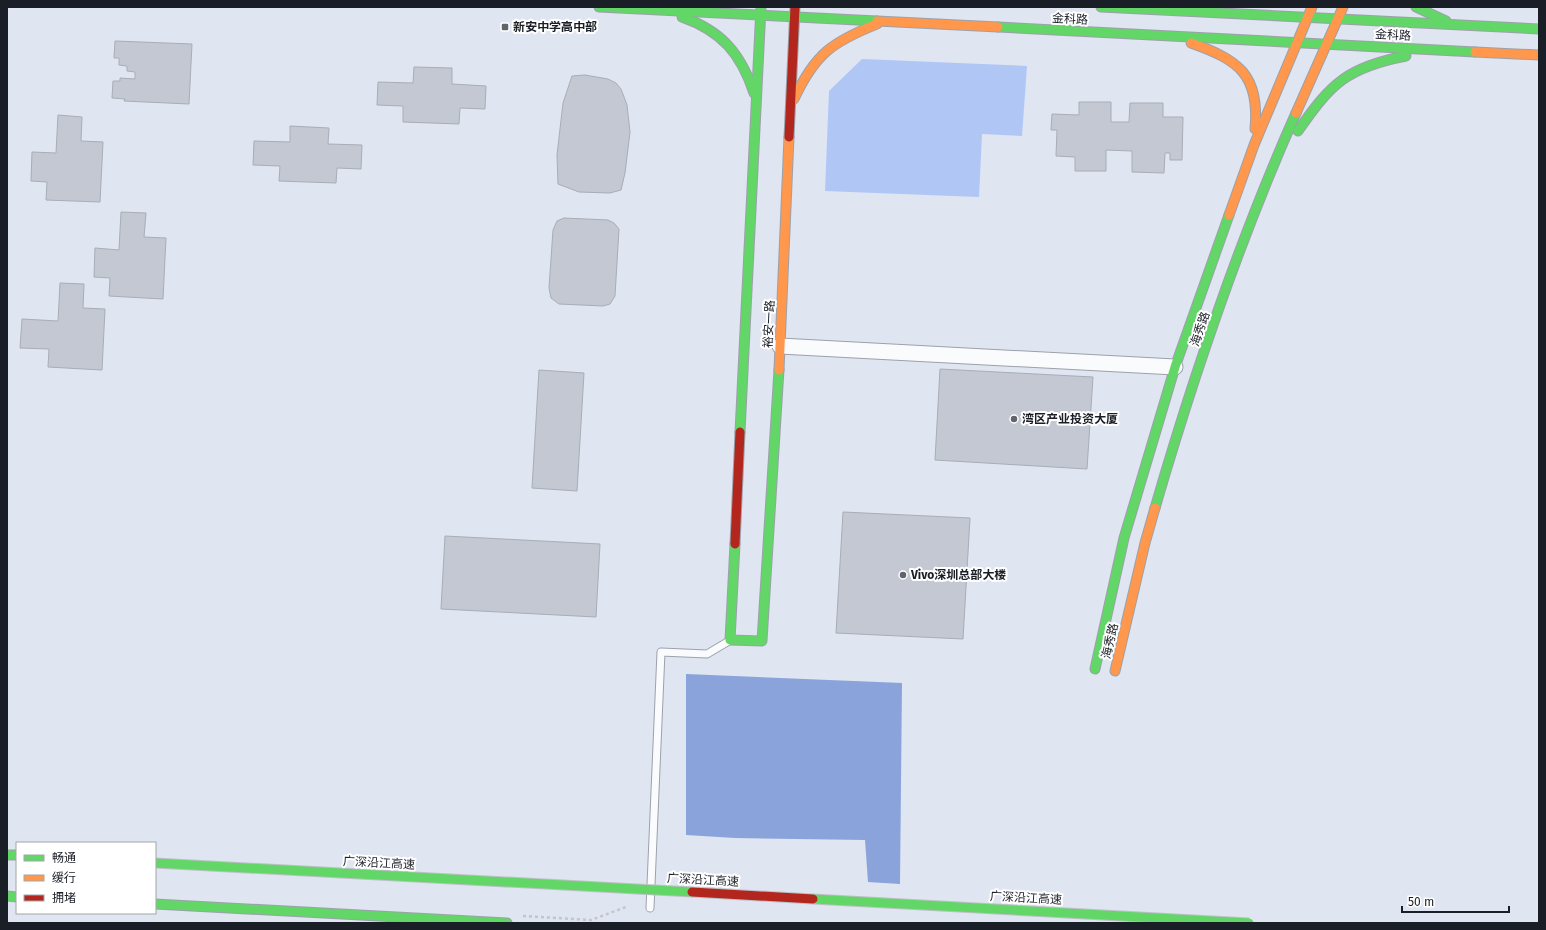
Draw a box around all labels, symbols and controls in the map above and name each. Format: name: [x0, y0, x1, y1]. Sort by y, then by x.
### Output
street label: 金科路: [1052, 11, 1088, 27]
place label: 新安中学高中部: [513, 20, 597, 34]
marker: 新安中学高中部: [500, 22, 510, 32]
street label: 金科路: [1375, 27, 1411, 43]
street label: 裕安一路: [761, 300, 777, 348]
street label: 海秀路: [1188, 310, 1212, 348]
place label: 湾区产业投资大厦: [1022, 412, 1118, 426]
marker: 湾区产业投资大厦: [1009, 414, 1019, 424]
place label: Vivo深圳总部大楼: [910, 568, 1006, 582]
marker: Vivo深圳总部大楼: [898, 570, 908, 580]
street label: 海秀路: [1099, 622, 1121, 660]
legend: [16, 842, 156, 914]
text: 畅通: [52, 851, 76, 865]
street label: 广深沿江高速: [343, 854, 415, 872]
text: 缓行: [52, 871, 76, 885]
street label: 广深沿江高速: [667, 871, 739, 889]
scale bar: [1402, 888, 1509, 914]
street label: 广深沿江高速: [990, 889, 1062, 907]
text: 拥堵: [52, 891, 76, 905]
text: 50 m: [1408, 895, 1434, 909]

